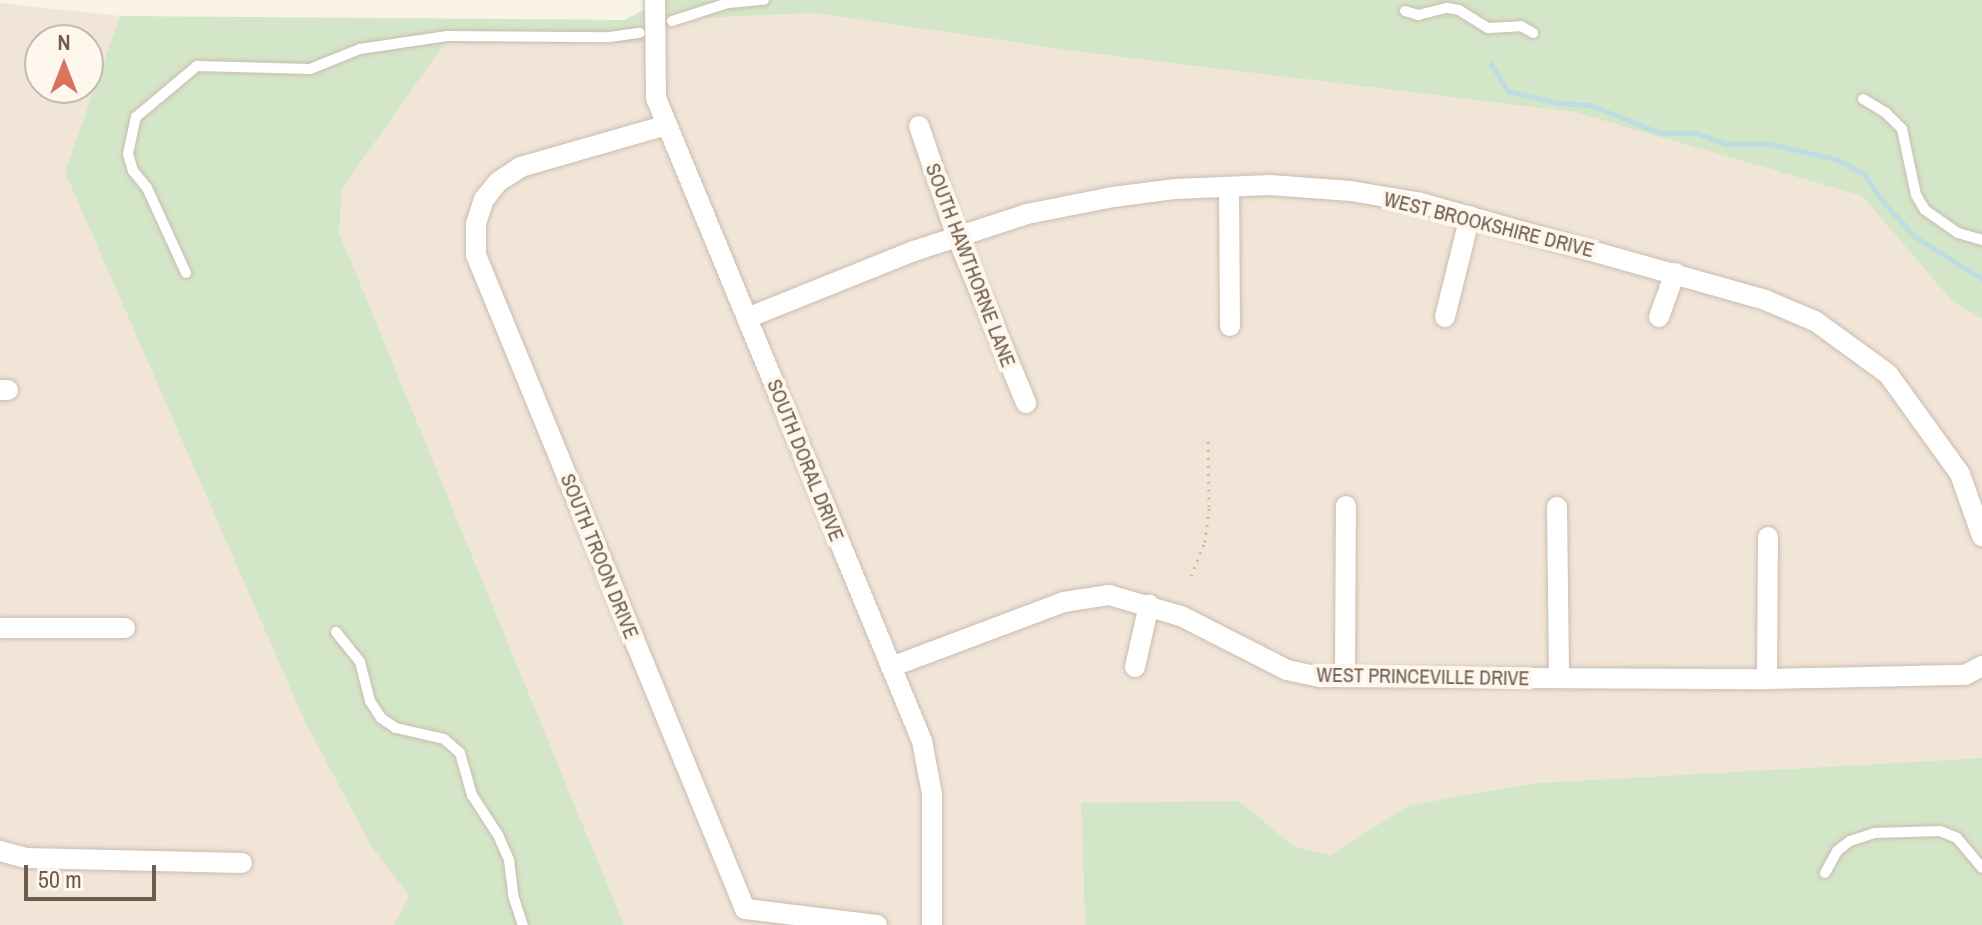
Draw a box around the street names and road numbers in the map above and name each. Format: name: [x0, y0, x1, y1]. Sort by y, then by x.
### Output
street label: SOUTH HAWTHORNE LANE: [921, 160, 1021, 370]
street label: WEST BROOKSHIRE DRIVE: [1381, 186, 1597, 262]
street label: SOUTH DORAL DRIVE: [762, 375, 850, 545]
street label: SOUTH TROON DRIVE: [556, 470, 644, 642]
street label: WEST PRINCEVILLE DRIVE: [1316, 662, 1530, 690]

